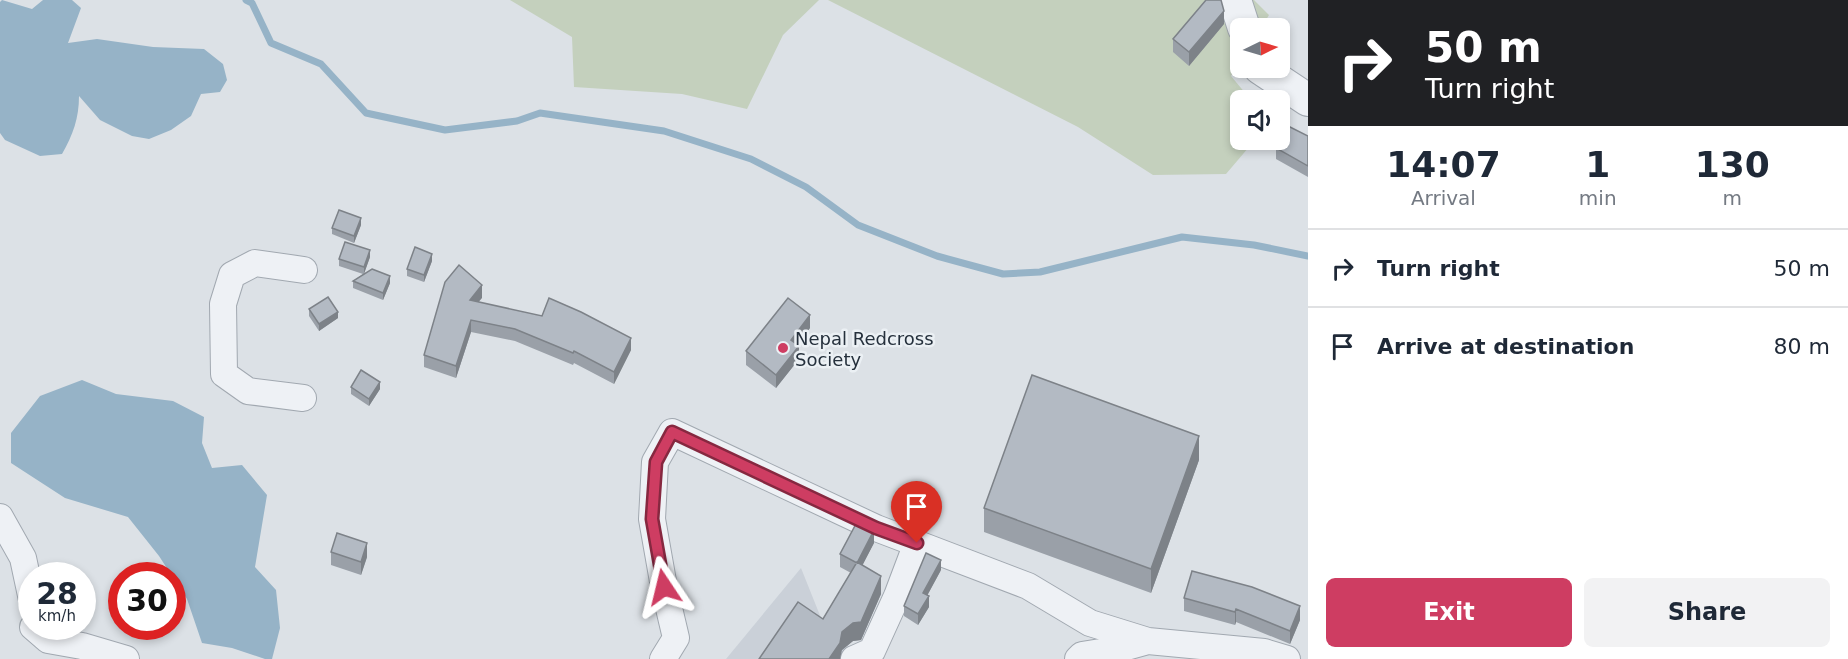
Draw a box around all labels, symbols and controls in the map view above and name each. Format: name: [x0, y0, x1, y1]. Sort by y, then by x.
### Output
north arrow: [1230, 18, 1290, 78]
map controls: [1230, 18, 1290, 150]
text: 50 m: [1425, 23, 1542, 72]
icon: right: [1326, 24, 1404, 102]
text: Turn right: [1425, 73, 1554, 104]
button: sound: [1230, 90, 1290, 150]
text: 14:07: [1386, 144, 1501, 185]
text: 1: [1585, 144, 1610, 185]
text: 130: [1695, 144, 1770, 185]
text: Arrival: [1411, 186, 1476, 210]
text: min: [1579, 186, 1617, 210]
text: m: [1723, 186, 1742, 210]
icon: right: [1326, 252, 1359, 285]
text: Turn right: [1377, 256, 1500, 281]
text: 50 m: [1774, 256, 1830, 281]
place label: Nepal Redcross Society: [795, 328, 934, 370]
icon: arrive: [1326, 330, 1359, 363]
text: Arrive at destination: [1377, 334, 1634, 359]
text: 80 m: [1774, 334, 1830, 359]
marker: Nepal Redcross Society: [776, 341, 790, 355]
pin: [891, 481, 942, 543]
icon: arrive: [900, 490, 933, 523]
position arrow: [632, 555, 696, 619]
speed limit sign: 30: [108, 562, 186, 640]
text: 28: [36, 576, 78, 611]
button: Exit: [1326, 578, 1572, 647]
button: Share: [1584, 578, 1830, 647]
text: km/h: [38, 607, 76, 625]

